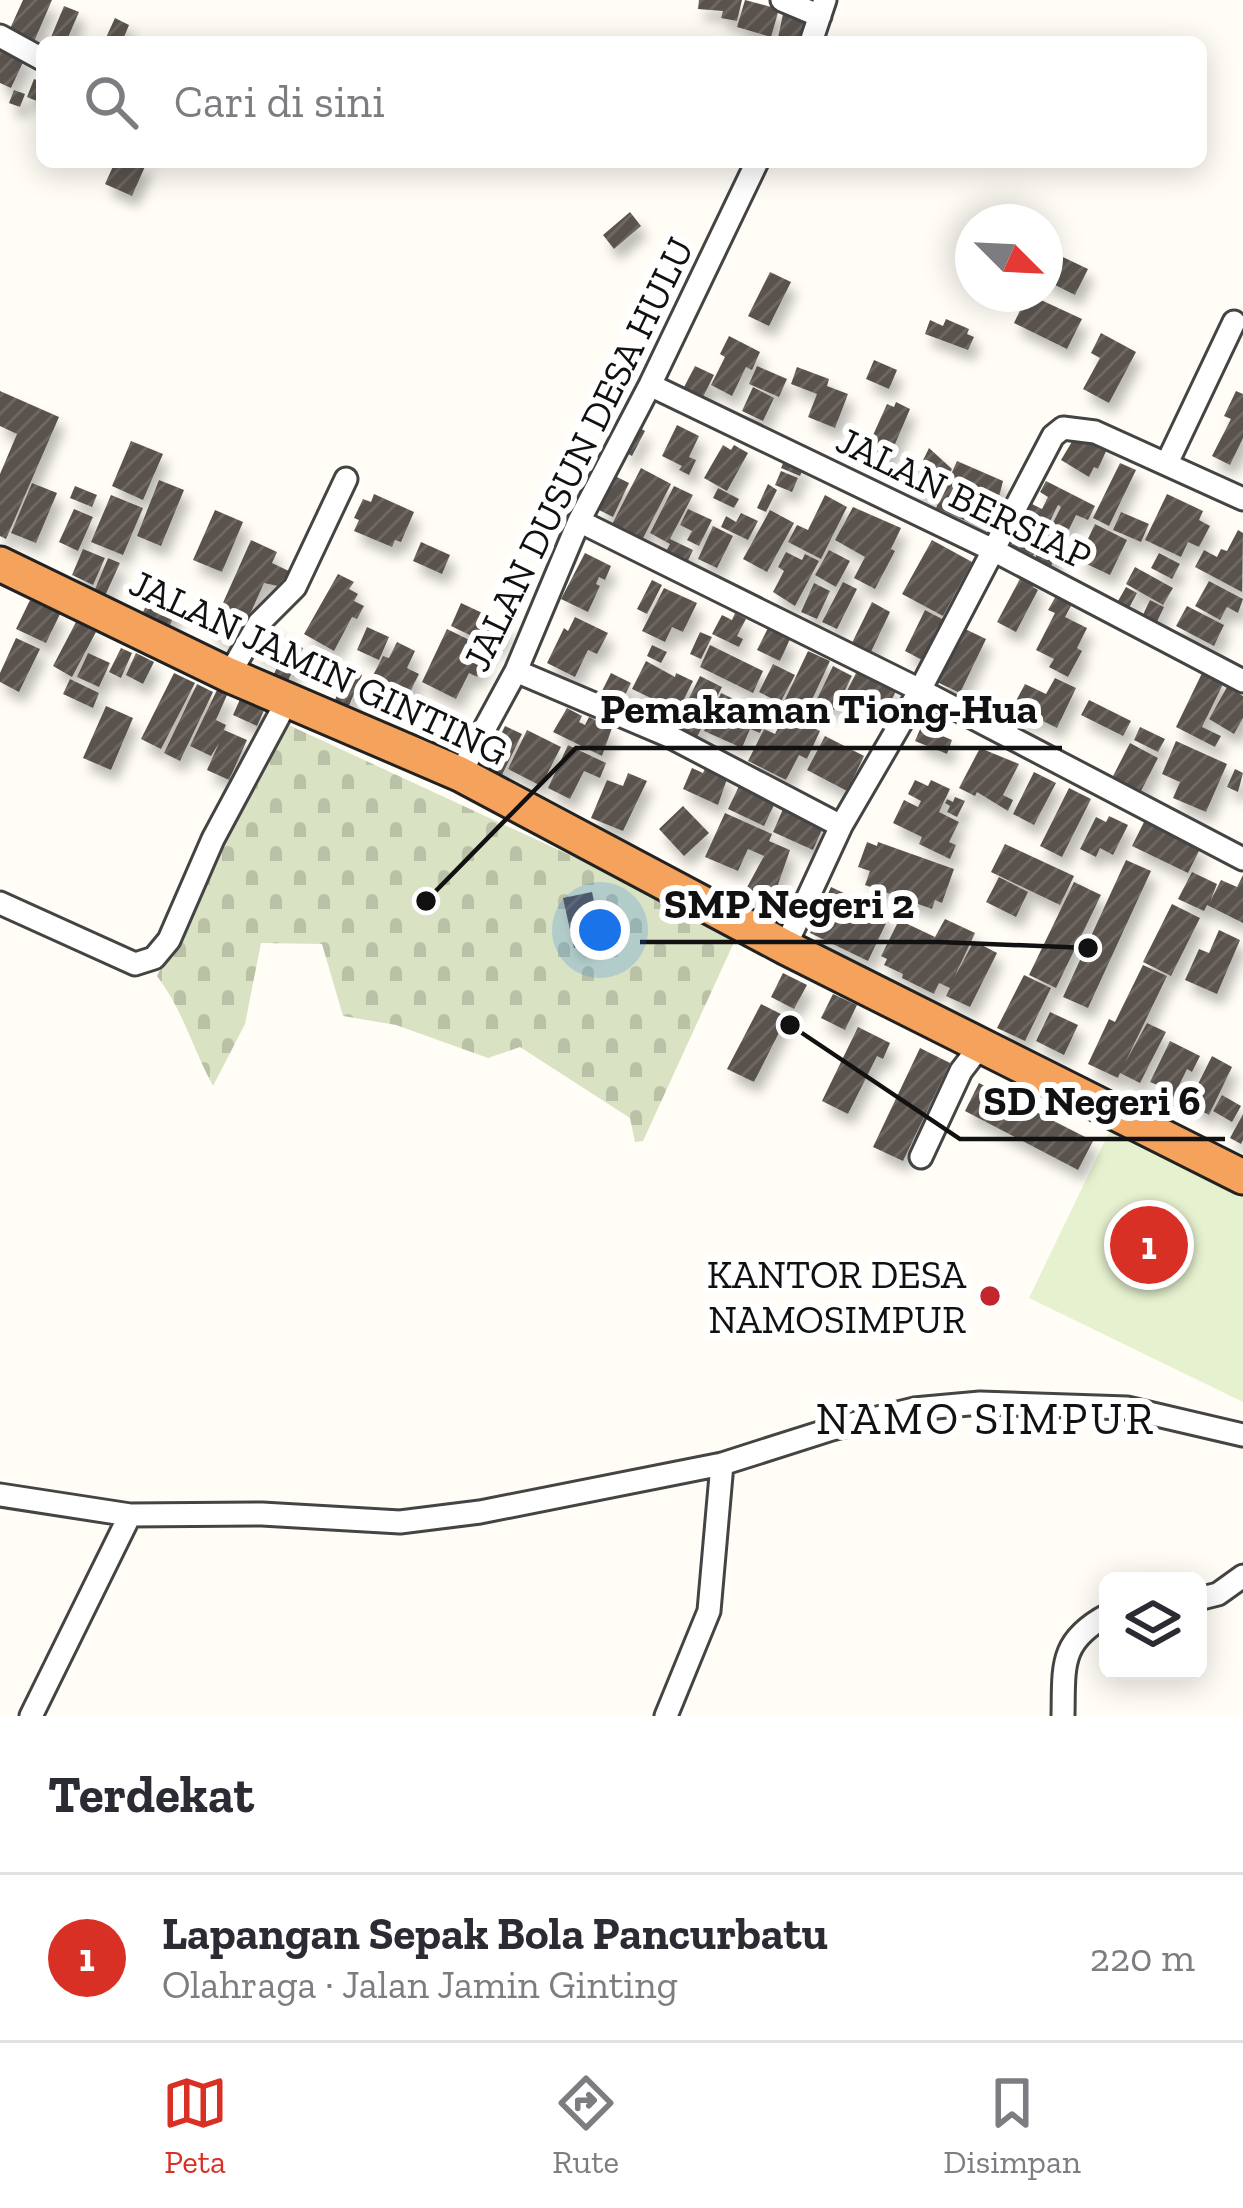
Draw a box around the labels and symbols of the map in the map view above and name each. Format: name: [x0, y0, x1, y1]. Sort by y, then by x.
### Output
north arrow: [955, 204, 1063, 312]
street label: JALAN DUSUN DESA HULU: [452, 230, 704, 678]
street label: JALAN BERSIAP: [829, 416, 1099, 580]
street label: JALAN JAMIN GINTING: [122, 559, 516, 775]
callout: Pemakaman Tiong-Hua: [576, 670, 1062, 748]
text: Pemakaman Tiong-Hua: [600, 683, 1038, 734]
callout: SMP Negeri 2: [640, 864, 939, 942]
text: SMP Negeri 2: [664, 878, 914, 929]
your location: [570, 900, 630, 960]
callout: SD Negeri 6: [960, 1061, 1225, 1139]
text: SD Negeri 6: [983, 1075, 1201, 1126]
pin: 1: [1110, 1200, 1188, 1290]
place label: KANTOR DESA NAMOSIMPUR: [707, 1251, 967, 1343]
marker: KANTOR DESA NAMOSIMPUR: [977, 1283, 1003, 1309]
district label: NAMO SIMPUR: [816, 1392, 1156, 1446]

